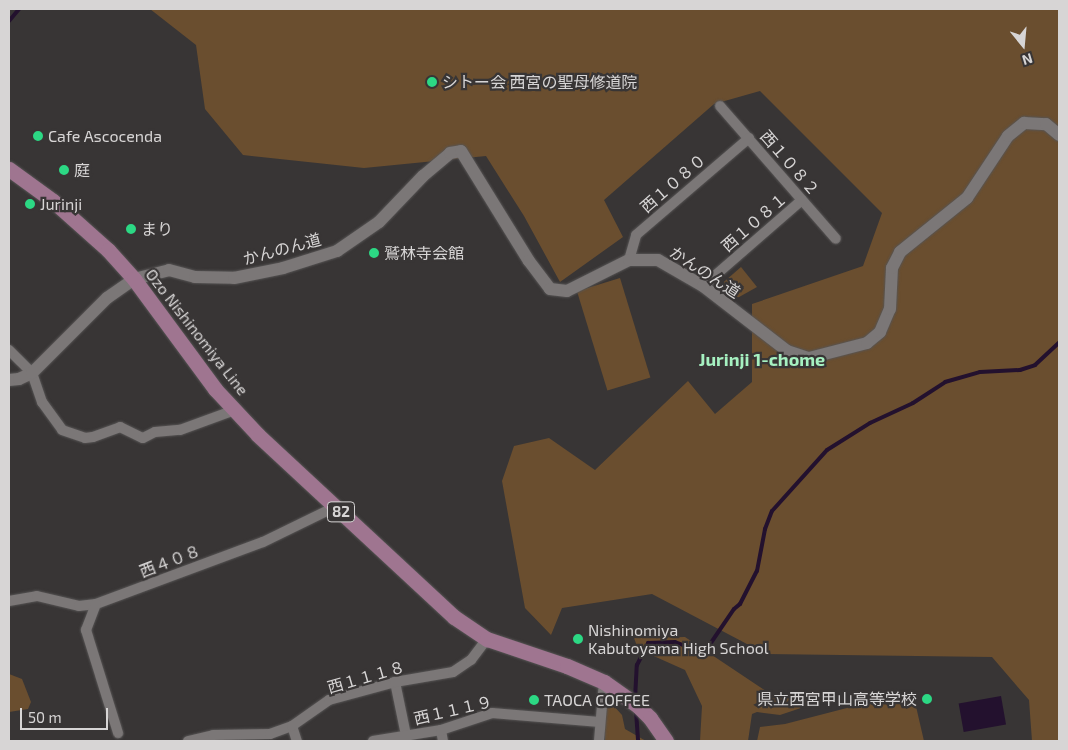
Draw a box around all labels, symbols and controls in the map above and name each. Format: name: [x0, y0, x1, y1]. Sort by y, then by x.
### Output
north arrow: [998, 20, 1048, 70]
text: N: [1020, 50, 1035, 69]
place label: シトー会 西宮の聖母修道院: [442, 72, 638, 92]
marker: シトー会 西宮の聖母修道院: [426, 76, 438, 88]
place label: Cafe Ascocenda: [48, 126, 162, 146]
street label: 西１０８２: [757, 127, 823, 199]
marker: Cafe Ascocenda: [32, 130, 44, 142]
street label: 西１０８０: [637, 150, 709, 216]
place label: 庭: [74, 160, 90, 180]
marker: 庭: [58, 164, 70, 176]
street label: 西１０８１: [718, 189, 790, 255]
place label: Jurinji: [40, 194, 82, 214]
marker: Jurinji: [24, 198, 36, 210]
place label: まり: [141, 219, 173, 239]
marker: まり: [125, 223, 137, 235]
street label: かんのん道: [241, 229, 323, 269]
street label: かんのん道: [666, 242, 744, 302]
place label: 鷲林寺会館: [384, 243, 464, 263]
marker: 鷲林寺会館: [368, 247, 380, 259]
street label: Ozo Nishinomiya Line: [142, 265, 252, 399]
district label: Jurinji 1-chome: [699, 348, 825, 370]
road number: 82: [326, 500, 356, 524]
street label: 西４０８: [137, 541, 203, 581]
place label: Nishinomiya Kabutoyama High School: [588, 620, 769, 658]
marker: Nishinomiya Kabutoyama High School: [572, 633, 584, 645]
street label: 西１１１８: [325, 657, 407, 697]
place label: 県立西宮甲山高等学校: [757, 689, 917, 709]
place label: TAOCA COFFEE: [544, 690, 650, 710]
street label: 西１１１９: [412, 692, 494, 728]
marker: 県立西宮甲山高等学校: [921, 693, 933, 705]
marker: TAOCA COFFEE: [528, 694, 540, 706]
scale bar: [22, 698, 110, 730]
text: 50 m: [28, 708, 62, 726]

